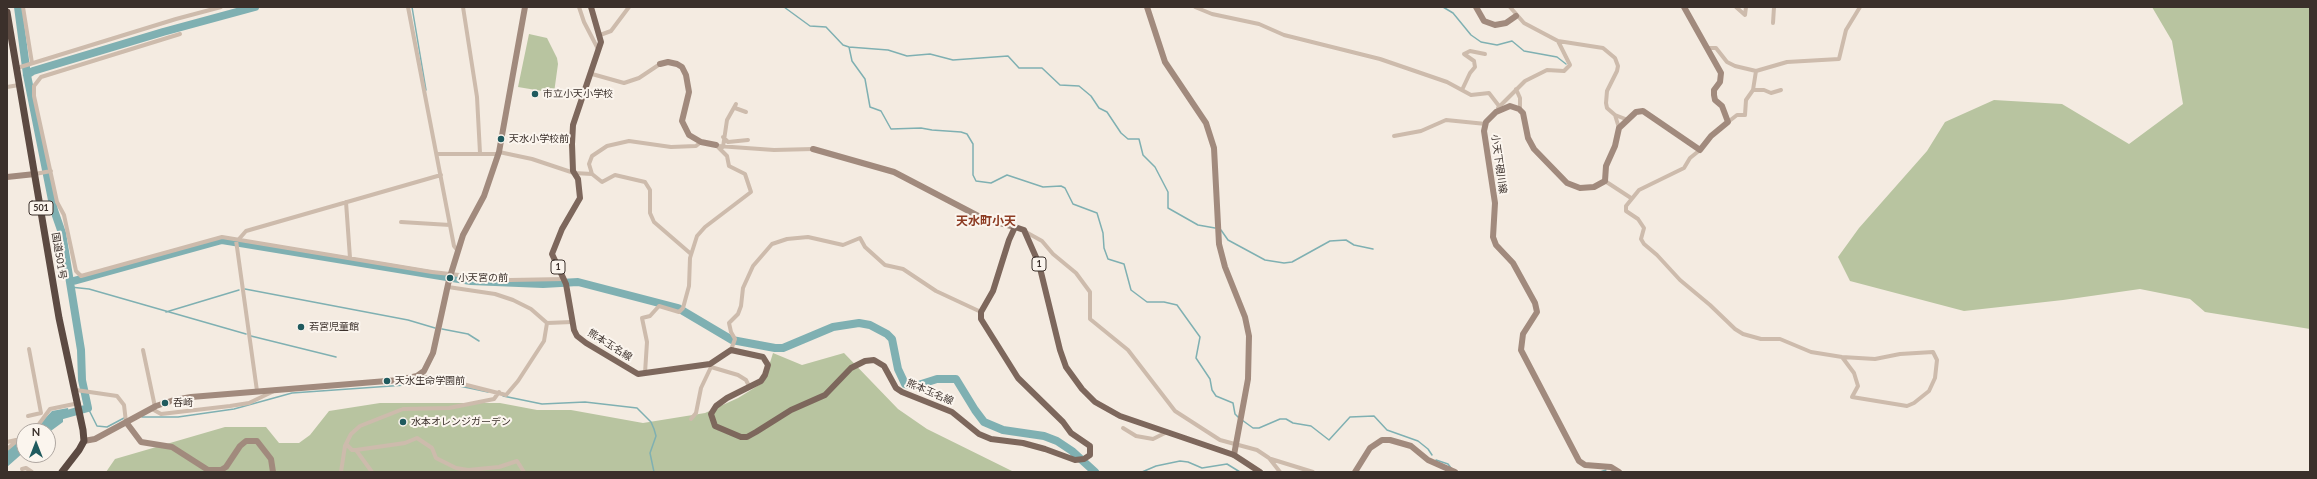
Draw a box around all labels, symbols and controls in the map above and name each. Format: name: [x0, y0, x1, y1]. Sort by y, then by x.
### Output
place label: 市立小天小学校: [543, 88, 613, 100]
marker: 市立小天小学校: [530, 89, 540, 99]
place label: 天水小学校前: [509, 133, 569, 145]
street label: 小天下硯川線: [1489, 133, 1509, 195]
marker: 天水小学校前: [496, 134, 506, 144]
road number: 501: [29, 201, 53, 215]
district label: 天水町小天: [956, 214, 1016, 228]
street label: 国道501号: [49, 232, 69, 280]
road number: 1: [1032, 257, 1046, 271]
road number: 1: [551, 260, 565, 274]
place label: 小天宮の前: [458, 272, 508, 284]
marker: 小天宮の前: [445, 273, 455, 283]
place label: 若宮児童館: [309, 321, 359, 333]
marker: 若宮児童館: [296, 322, 306, 332]
street label: 熊本玉名線: [586, 327, 634, 363]
place label: 天水生命学園前: [395, 375, 465, 387]
marker: 天水生命学園前: [382, 376, 392, 386]
street label: 熊本玉名線: [905, 377, 955, 407]
place label: 呑崎: [173, 397, 193, 409]
marker: 呑崎: [160, 398, 170, 408]
place label: 水本オレンジガーデン: [411, 416, 511, 428]
marker: 水本オレンジガーデン: [398, 417, 408, 427]
north arrow: [16, 423, 56, 463]
text: N: [32, 425, 40, 438]

